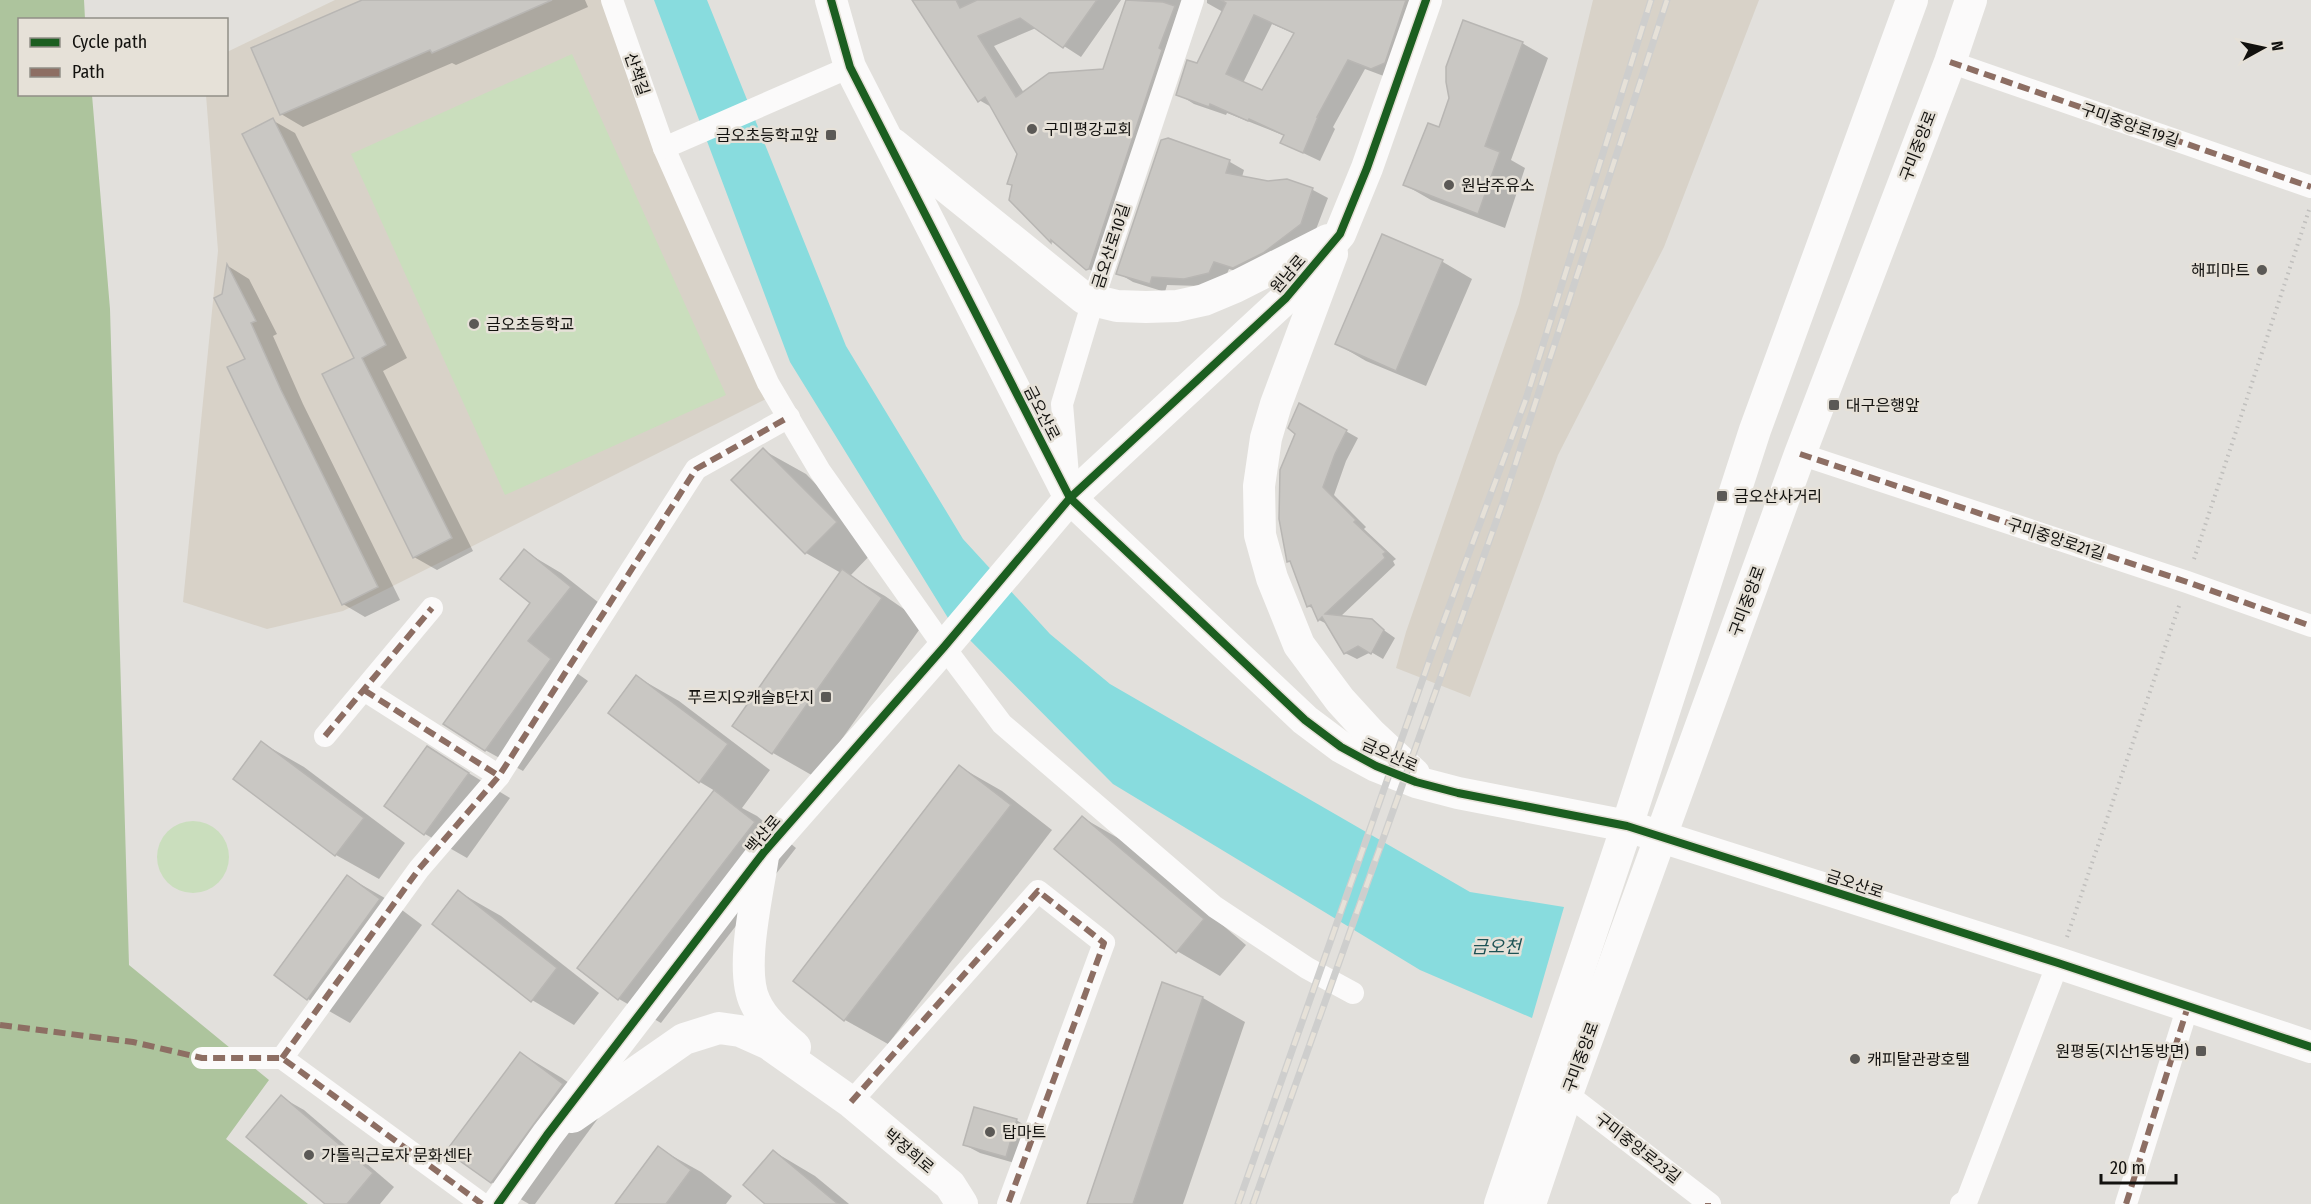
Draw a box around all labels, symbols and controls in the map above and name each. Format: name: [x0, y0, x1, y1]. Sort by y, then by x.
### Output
legend: [18, 18, 228, 96]
north arrow: [2233, 18, 2293, 78]
text: Cycle path: [72, 31, 147, 53]
text: N: [2267, 40, 2287, 52]
street label: 산책길: [621, 50, 653, 98]
text: Path: [72, 61, 105, 83]
street label: 구미중앙로19길: [2079, 99, 2181, 151]
street label: 구미중앙로: [1896, 108, 1940, 184]
place label: 구미평강교회: [1044, 120, 1132, 139]
marker: 구미평강교회: [1025, 122, 1039, 136]
place label: 금오초등학교앞: [716, 126, 819, 145]
marker: 금오초등학교앞: [824, 128, 838, 142]
place label: 원남주유소: [1461, 176, 1535, 195]
marker: 원남주유소: [1442, 178, 1456, 192]
street label: 금오산로10길: [1088, 201, 1134, 291]
street label: 원남로: [1266, 251, 1310, 297]
place label: 해피마트: [2191, 261, 2250, 280]
marker: 해피마트: [2255, 263, 2269, 277]
place label: 금오초등학교: [486, 315, 574, 334]
marker: 금오초등학교: [467, 317, 481, 331]
street label: 금오산로: [1020, 382, 1064, 444]
place label: 대구은행앞: [1846, 396, 1920, 415]
marker: 대구은행앞: [1827, 398, 1841, 412]
place label: 금오산사거리: [1734, 487, 1822, 506]
marker: 금오산사거리: [1715, 489, 1729, 503]
street label: 구미중앙로21길: [2005, 514, 2107, 564]
street label: 구미중앙로: [1725, 563, 1769, 639]
place label: 푸르지오캐슬B단지: [687, 688, 814, 707]
marker: 푸르지오캐슬B단지: [819, 690, 833, 704]
street label: 금오산로: [1359, 734, 1421, 776]
street label: 백산로: [742, 811, 785, 857]
street label: 금오산로: [1824, 866, 1886, 902]
water label: 금오천: [1471, 936, 1523, 958]
street label: 구미중앙로: [1559, 1019, 1603, 1095]
place label: 원평동(지산1동방면): [2056, 1042, 2189, 1061]
marker: 원평동(지산1동방면): [2194, 1044, 2208, 1058]
place label: 캐피탈관광호텔: [1867, 1050, 1970, 1069]
marker: 캐피탈관광호텔: [1848, 1052, 1862, 1066]
street label: 구미중앙로23길: [1592, 1109, 1684, 1187]
place label: 탑마트: [1002, 1123, 1046, 1142]
street label: 박정희로: [880, 1125, 938, 1177]
marker: 탑마트: [983, 1125, 997, 1139]
place label: 가톨릭근로자 문화센타: [321, 1146, 472, 1165]
scale bar: [2101, 1147, 2176, 1185]
marker: 가톨릭근로자 문화센타: [302, 1148, 316, 1162]
text: 20 m: [2110, 1157, 2145, 1179]

